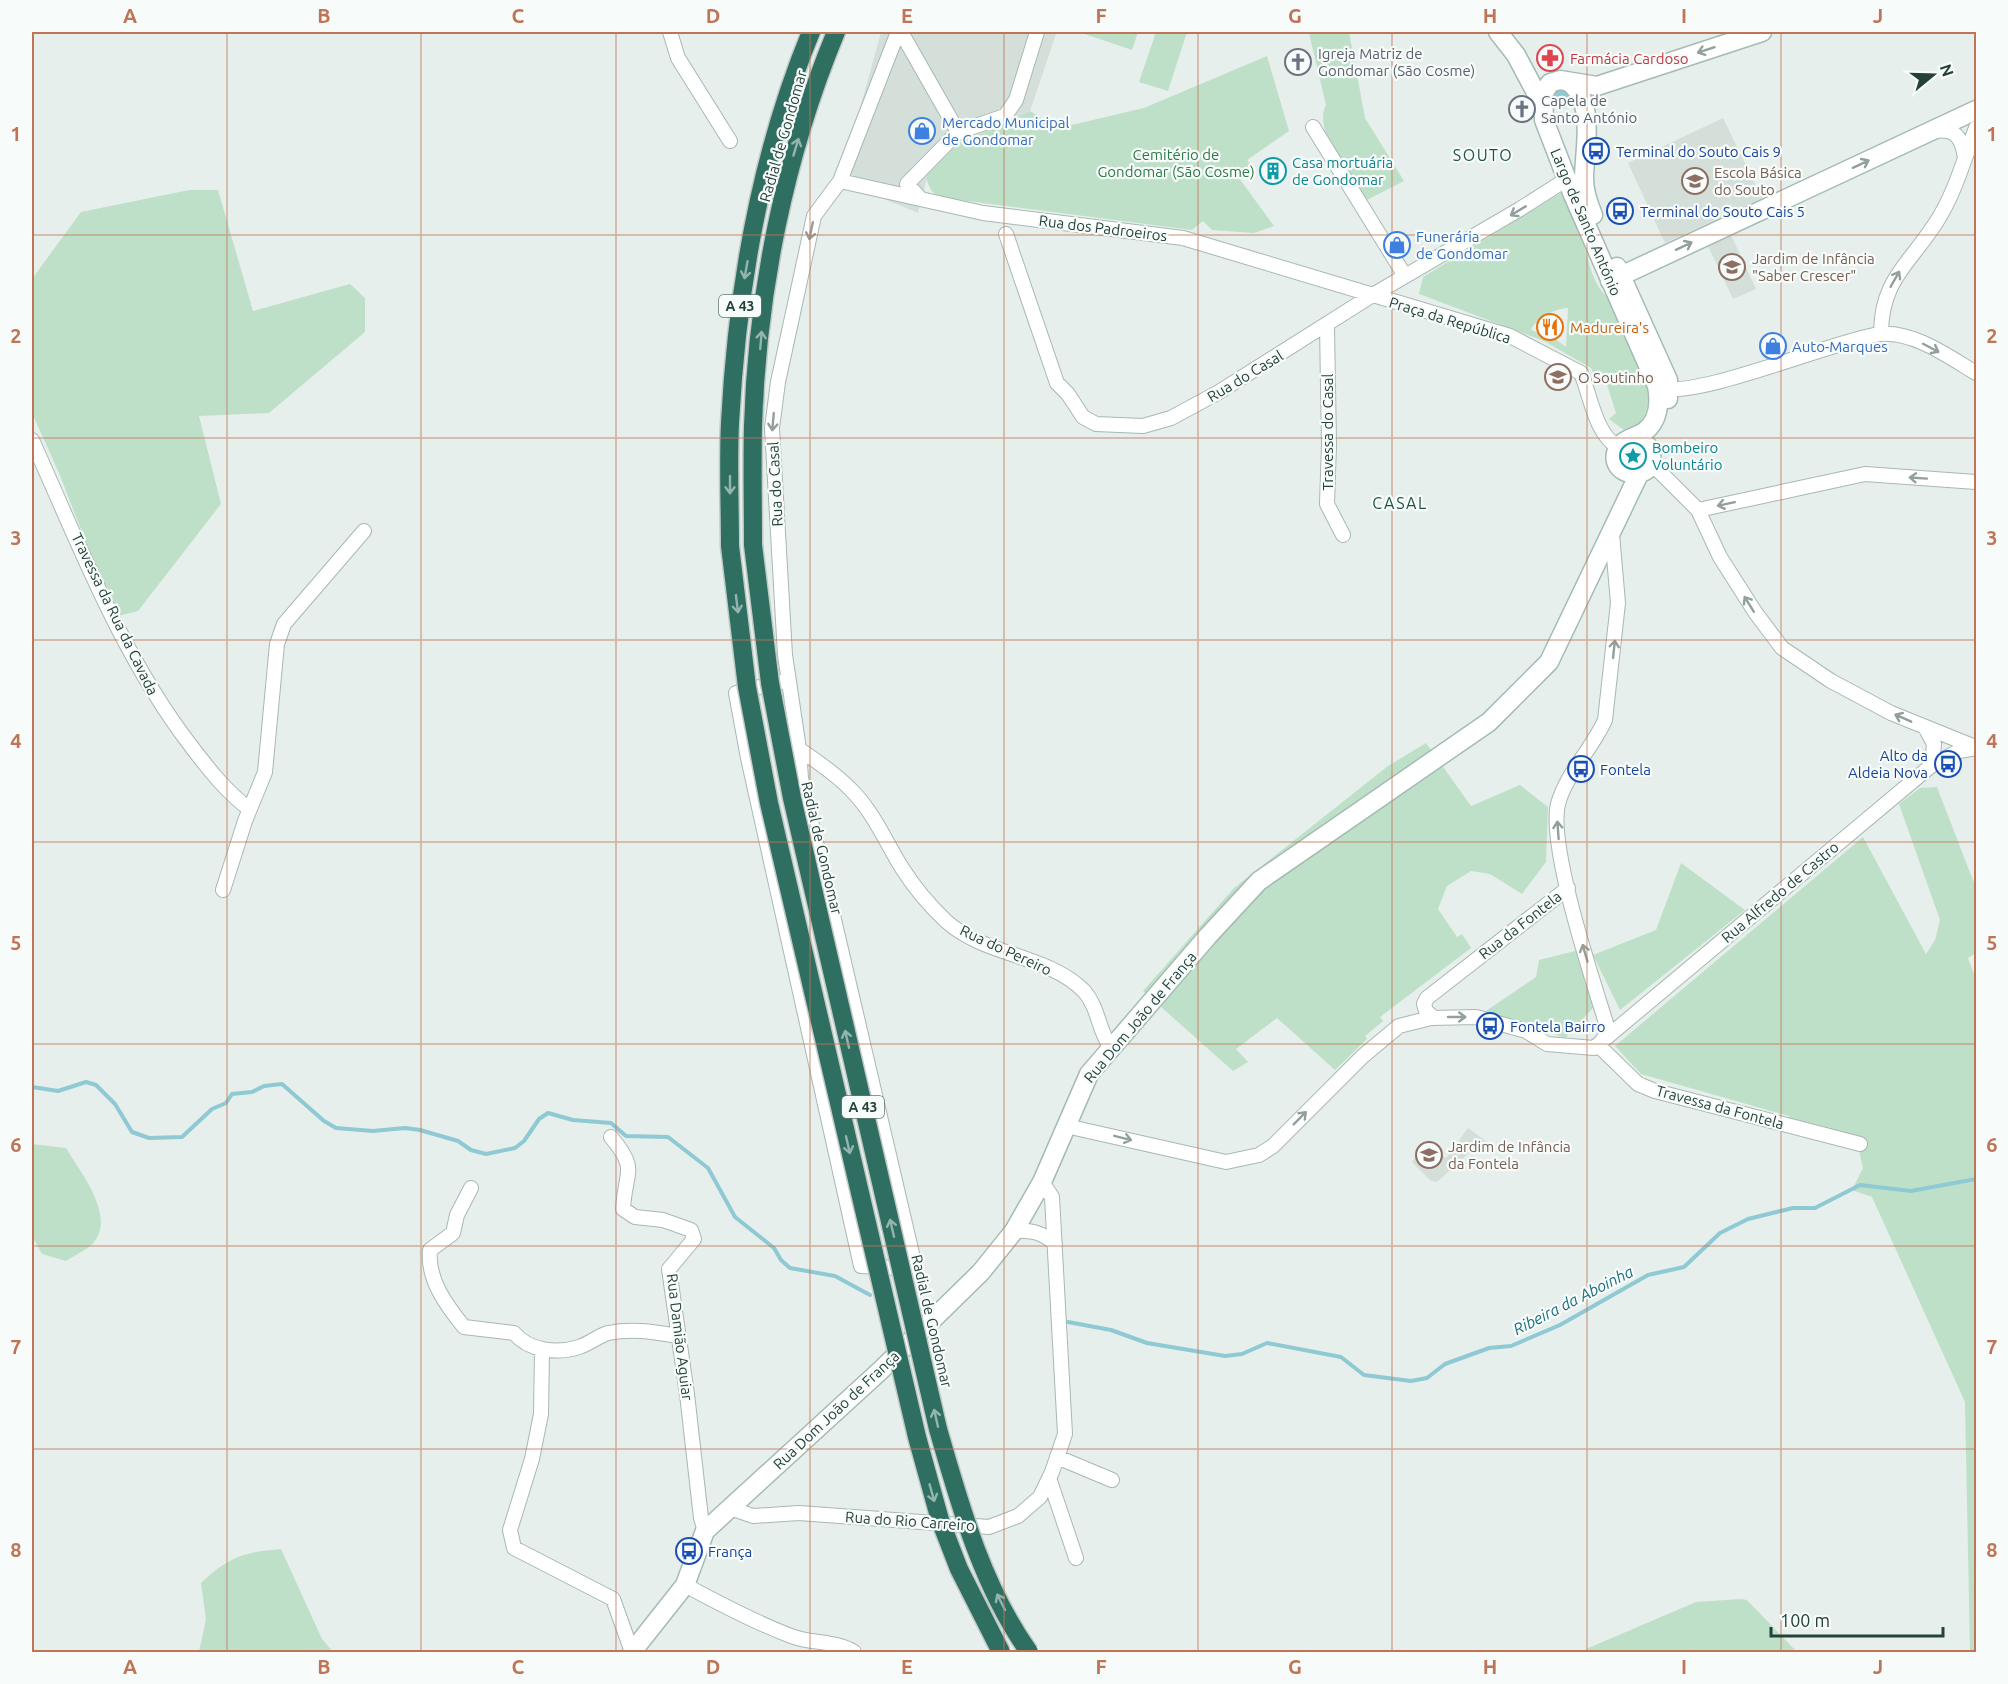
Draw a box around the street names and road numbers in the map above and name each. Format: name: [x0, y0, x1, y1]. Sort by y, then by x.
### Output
street label: Radial de Gondomar: [756, 68, 810, 204]
street label: Largo de Santo António: [1547, 146, 1625, 298]
street label: Rua dos Padroeiros: [1038, 212, 1168, 244]
street label: Praça da República: [1387, 293, 1513, 347]
road number: A 43: [719, 295, 761, 317]
street label: Rua do Casal: [1204, 347, 1286, 405]
street label: Travessa do Casal: [1319, 373, 1336, 491]
street label: Rua do Casal: [764, 441, 786, 527]
street label: Travessa da Rua da Cavada: [68, 530, 162, 698]
street label: Radial de Gondomar: [798, 780, 846, 917]
street label: Rua Alfredo de Castro: [1718, 838, 1842, 946]
street label: Rua da Fontela: [1475, 888, 1565, 962]
street label: Rua do Pereiro: [958, 921, 1054, 979]
street label: Rua Dom João de França: [1080, 948, 1200, 1086]
street label: Travessa da Fontela: [1654, 1082, 1786, 1132]
road number: A 43: [842, 1096, 884, 1118]
street label: Radial de Gondomar: [908, 1253, 956, 1390]
street label: Rua Damião Aguiar: [664, 1273, 696, 1402]
street label: Rua Dom João de França: [770, 1347, 902, 1473]
street label: Rua do Rio Carreiro: [845, 1508, 975, 1534]

